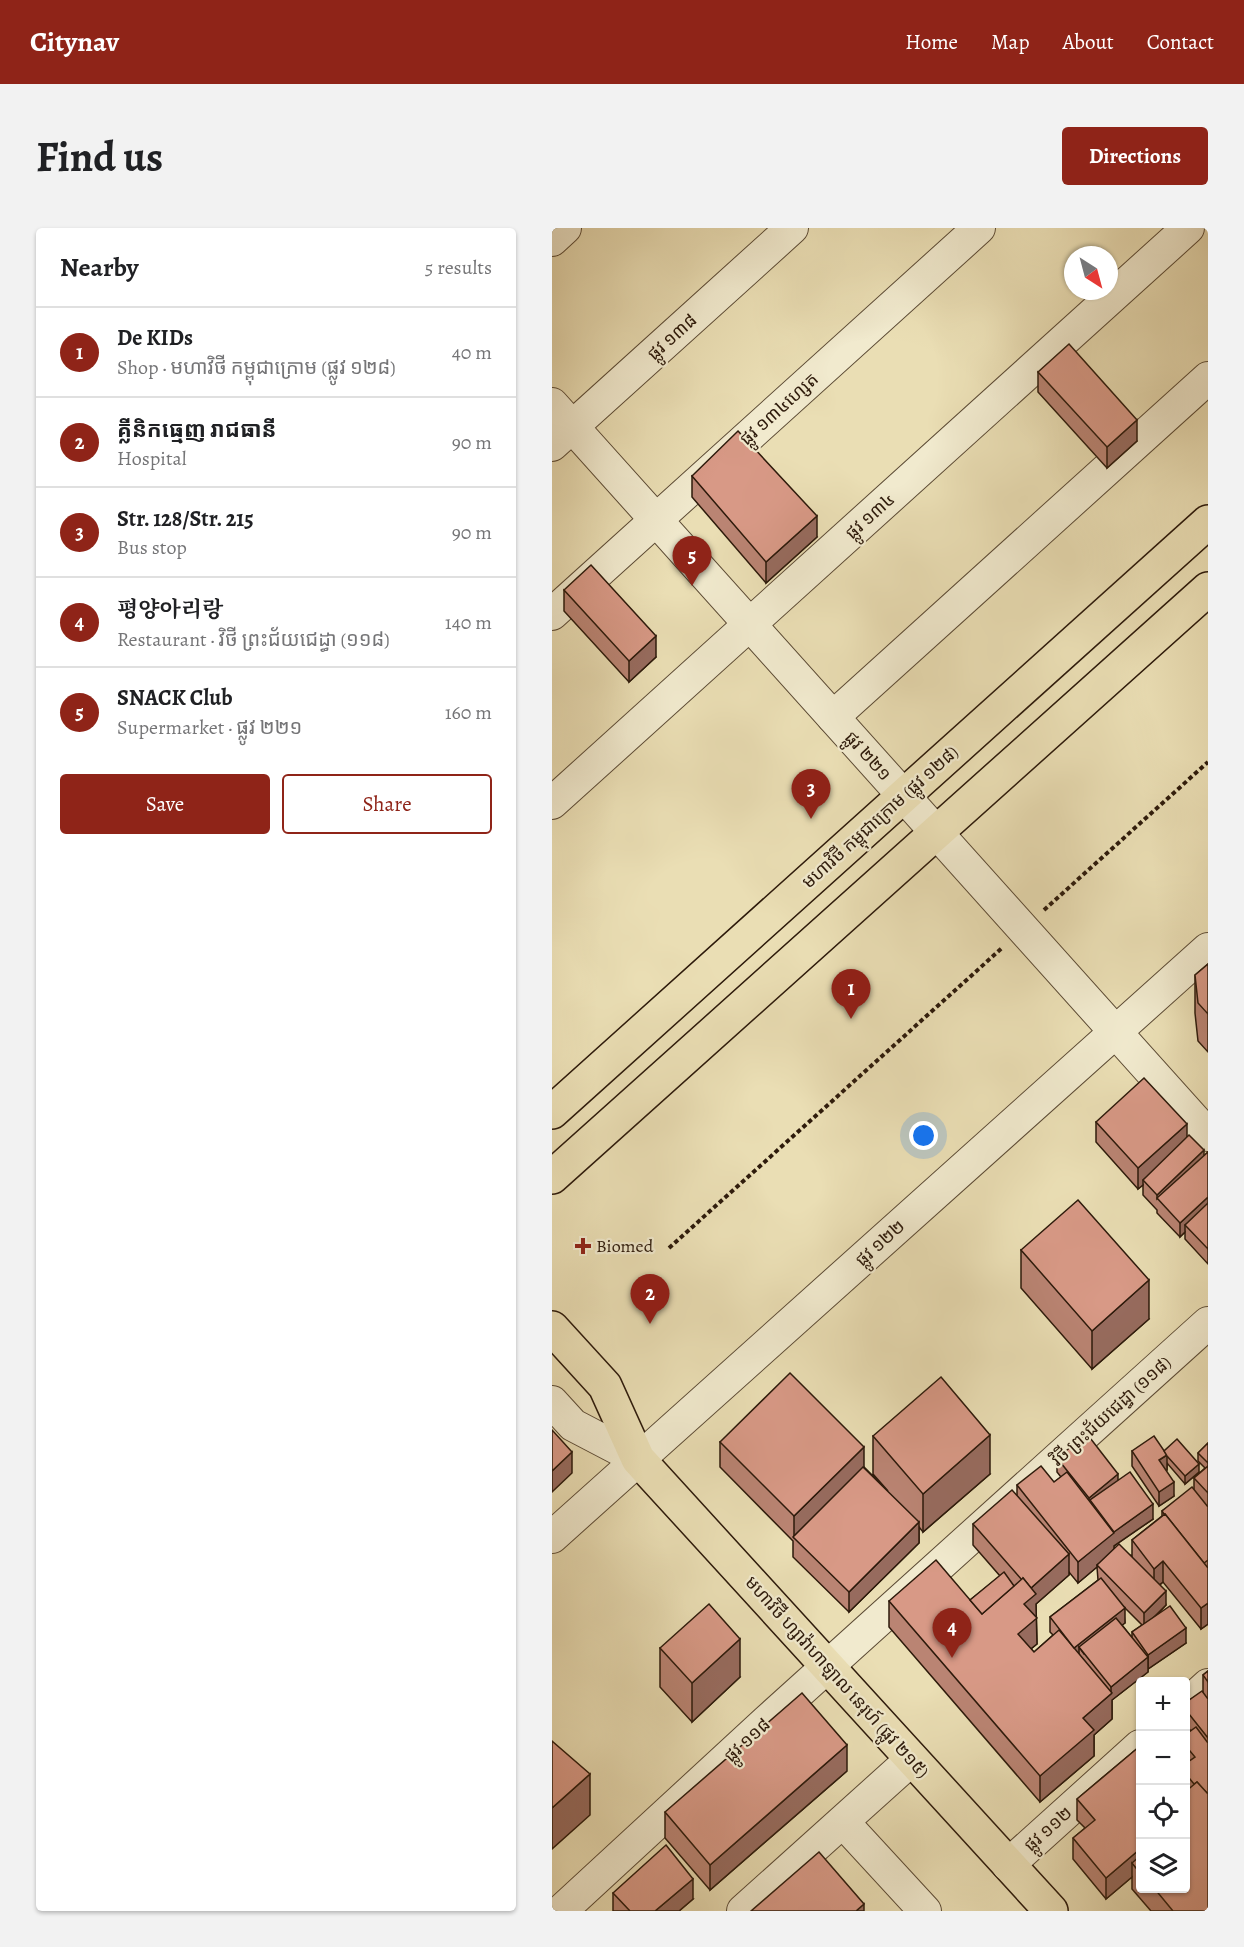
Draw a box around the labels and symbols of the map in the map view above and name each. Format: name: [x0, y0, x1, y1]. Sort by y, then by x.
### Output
north arrow: [1064, 246, 1118, 300]
street label: ផ្លូវ ១៣៨: [642, 308, 705, 369]
street label: ផ្លូវ ១៣៤ហ្សេត: [735, 367, 826, 454]
street label: ផ្លូវ ១៣៤: [840, 487, 903, 548]
pin: 5: [672, 536, 712, 586]
street label: ផ្លូវ ២២១: [836, 726, 897, 789]
street label: មហាវិថី កម្ពុជាក្រោម (ផ្លូវ ១២៨): [797, 740, 967, 898]
pin: 3: [792, 770, 830, 819]
pin: 1: [832, 970, 870, 1019]
your location: [909, 1121, 938, 1150]
street label: ផ្លូវ ១២២: [850, 1214, 913, 1275]
place label: Biomed: [596, 1234, 654, 1258]
marker: Biomed: [574, 1237, 592, 1255]
pin: 2: [630, 1274, 670, 1324]
street label: វិថី ព្រះជ័យជេដ្ធា (១១៨): [1045, 1351, 1176, 1472]
street label: មហាវិថី ហ្សាវ៉ាហាឡាល នេរុហ៍ (ផ្លូវ ២១៥): [736, 1571, 934, 1786]
pin: 4: [932, 1608, 972, 1658]
street label: ផ្លូវ ១១៨: [719, 1712, 778, 1771]
street label: ផ្លូវ ១១២: [1019, 1801, 1080, 1860]

